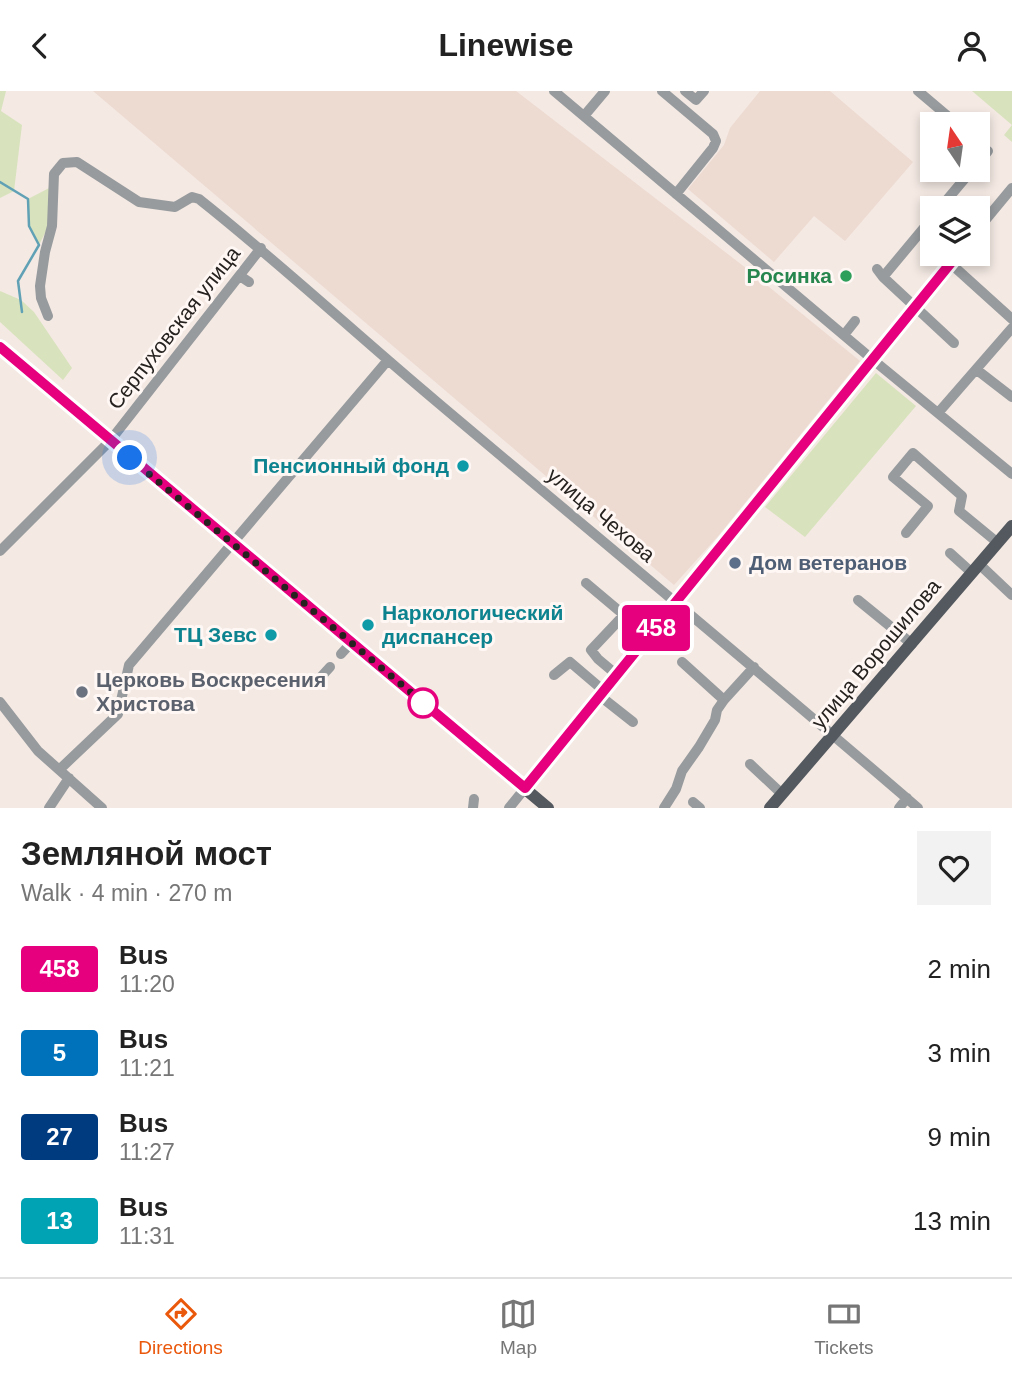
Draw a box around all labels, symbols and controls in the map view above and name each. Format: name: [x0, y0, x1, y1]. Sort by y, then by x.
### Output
icon: back: [21, 27, 59, 65]
text: Linewise: [438, 27, 574, 63]
icon: person: [953, 27, 991, 65]
north arrow: [920, 112, 990, 182]
map controls: [920, 112, 990, 266]
button: layers: [920, 196, 990, 266]
street label: Серпуховская улица: [103, 242, 244, 414]
place label: Росинка: [747, 264, 832, 287]
marker: Росинка: [838, 268, 854, 284]
your location: [112, 440, 147, 475]
place label: Пенсионный фонд: [253, 454, 449, 477]
marker: Пенсионный фонд: [455, 458, 471, 474]
street label: улица Чехова: [543, 463, 660, 566]
place label: Дом ветеранов: [749, 551, 907, 574]
marker: Дом ветеранов: [727, 555, 743, 571]
street label: улица Ворошилова: [806, 574, 945, 733]
place label: Наркологический диспансер: [382, 601, 563, 648]
line badge: 458: [616, 605, 696, 651]
text: 458: [636, 614, 676, 641]
marker: Наркологический диспансер: [360, 617, 376, 633]
place label: ТЦ Зевс: [174, 623, 257, 646]
marker: ТЦ Зевс: [263, 627, 279, 643]
place label: Церковь Воскресения Христова: [96, 668, 326, 715]
marker: Церковь Воскресения Христова: [74, 684, 90, 700]
unlabelled marker: [408, 688, 438, 718]
button: heart: [917, 831, 991, 905]
text: Земляной мост: [21, 835, 272, 872]
text: Walk · 4 min · 270 m: [21, 880, 232, 906]
text: Bus: [119, 940, 168, 970]
text: 2 min: [927, 954, 991, 984]
text: 458: [39, 955, 80, 982]
text: 11:20: [119, 971, 175, 997]
text: Bus: [119, 1024, 168, 1054]
text: 3 min: [927, 1038, 991, 1068]
text: 5: [53, 1039, 66, 1066]
text: 11:21: [119, 1055, 175, 1081]
text: Bus: [119, 1108, 168, 1138]
text: 9 min: [927, 1122, 991, 1152]
text: 27: [46, 1123, 73, 1150]
text: 11:27: [119, 1139, 175, 1165]
text: Bus: [119, 1192, 168, 1222]
text: 13 min: [913, 1206, 991, 1236]
text: 13: [46, 1207, 73, 1234]
text: 11:31: [119, 1223, 175, 1249]
tab: Directions: [138, 1295, 223, 1359]
tab: Map: [499, 1295, 537, 1359]
tab: Tickets: [814, 1295, 874, 1359]

